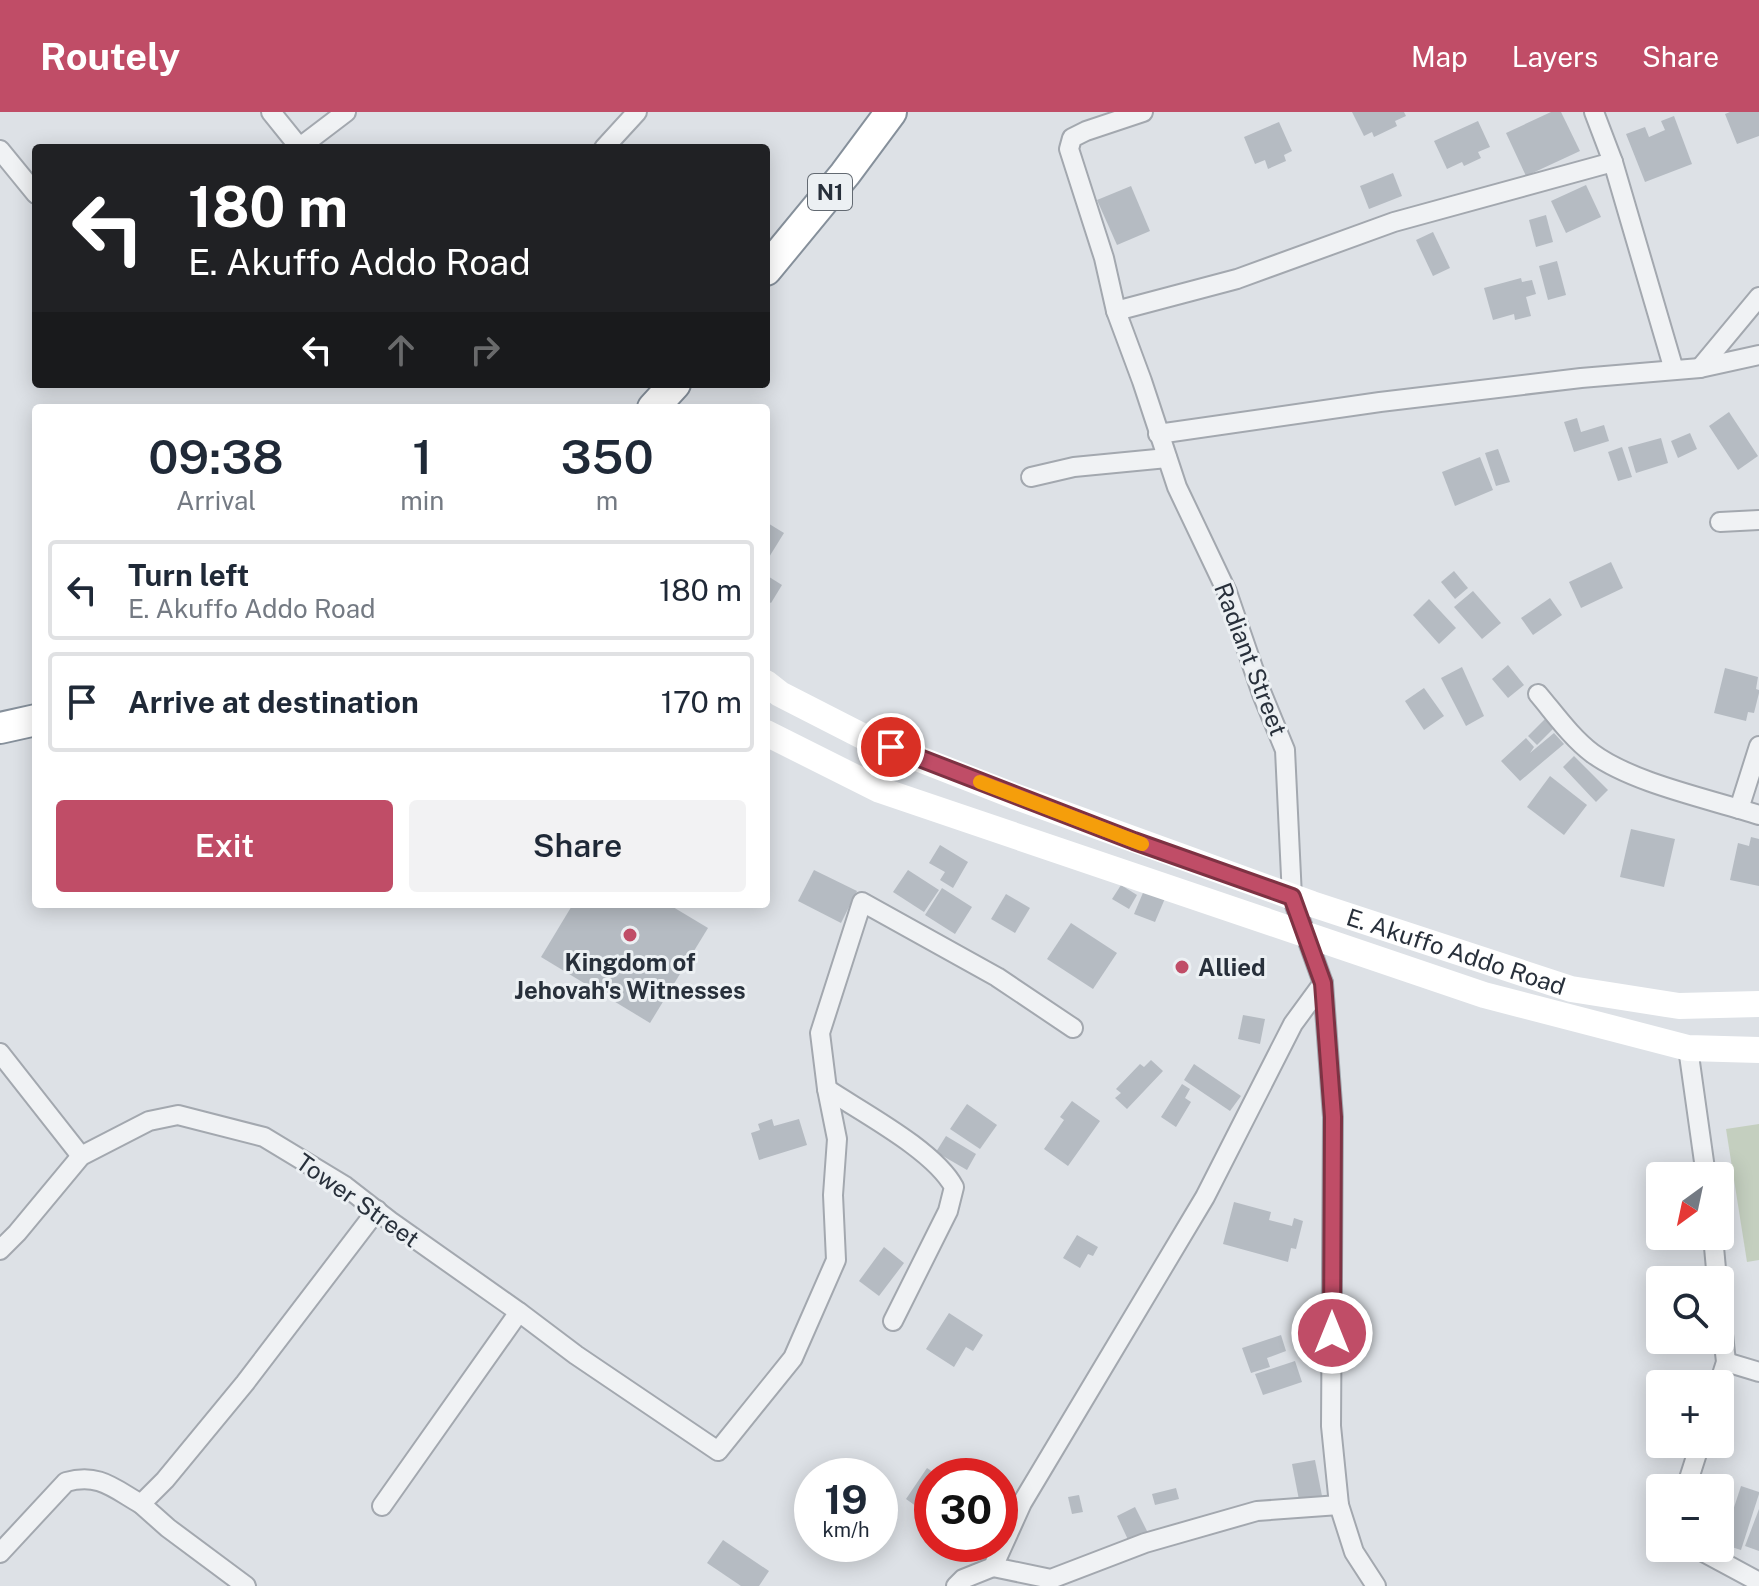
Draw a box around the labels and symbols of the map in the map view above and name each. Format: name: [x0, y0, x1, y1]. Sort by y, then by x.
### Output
road number: N1: [808, 174, 852, 210]
street label: Radiant Street: [1209, 579, 1293, 739]
pin: [857, 713, 925, 781]
street label: E. Akuffo Addo Road: [1343, 902, 1569, 1000]
marker: Kingdom of Jehovah's Witnesses: [621, 926, 639, 944]
place label: Kingdom of Jehovah's Witnesses: [514, 948, 746, 1004]
place label: Allied: [1198, 953, 1266, 981]
marker: Allied: [1173, 958, 1191, 976]
street label: Tower Street: [291, 1147, 425, 1253]
north arrow: [1646, 1162, 1734, 1250]
position arrow: [1290, 1291, 1374, 1375]
speed limit sign: 30: [914, 1458, 1018, 1562]

